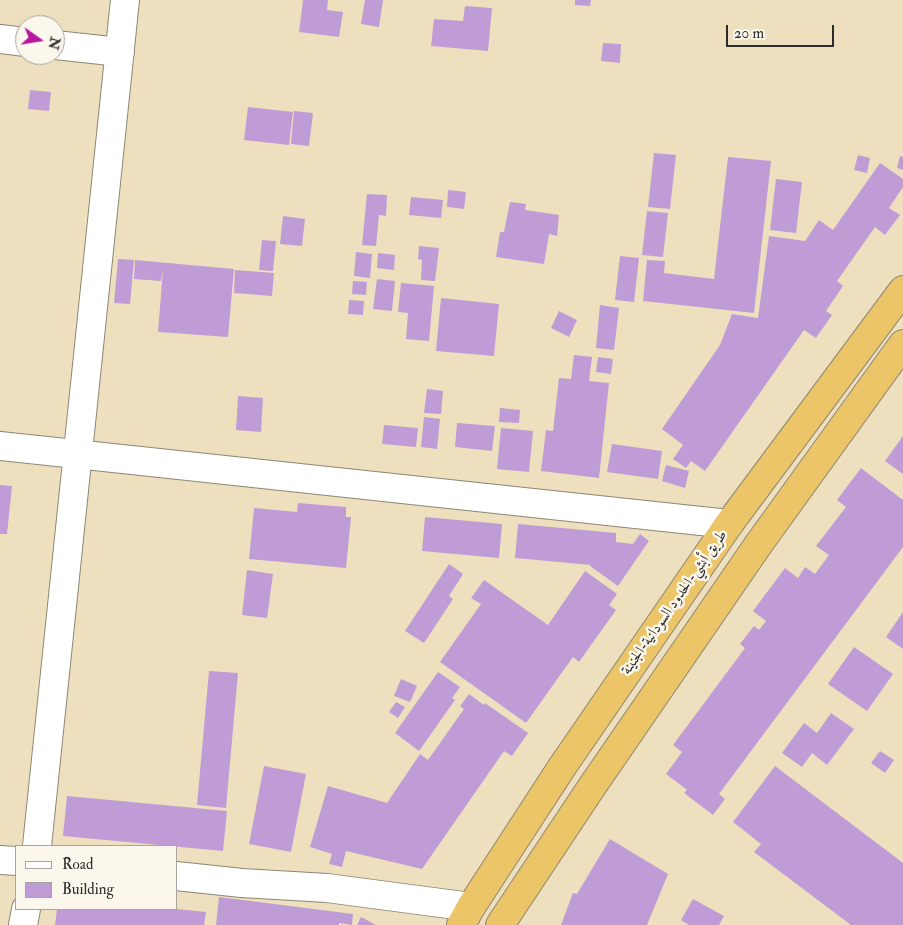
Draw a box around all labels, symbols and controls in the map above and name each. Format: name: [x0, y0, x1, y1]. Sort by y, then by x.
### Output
north arrow: [15, 15, 65, 65]
scale bar: [728, 15, 836, 47]
text: 20 m: [734, 24, 764, 43]
text: N: [44, 35, 64, 51]
street label: طريق أبشي-الحدود السودانية-الجنينة: [618, 527, 732, 679]
legend: [15, 845, 178, 910]
text: Road: [62, 855, 93, 874]
text: Building: [62, 880, 114, 899]

